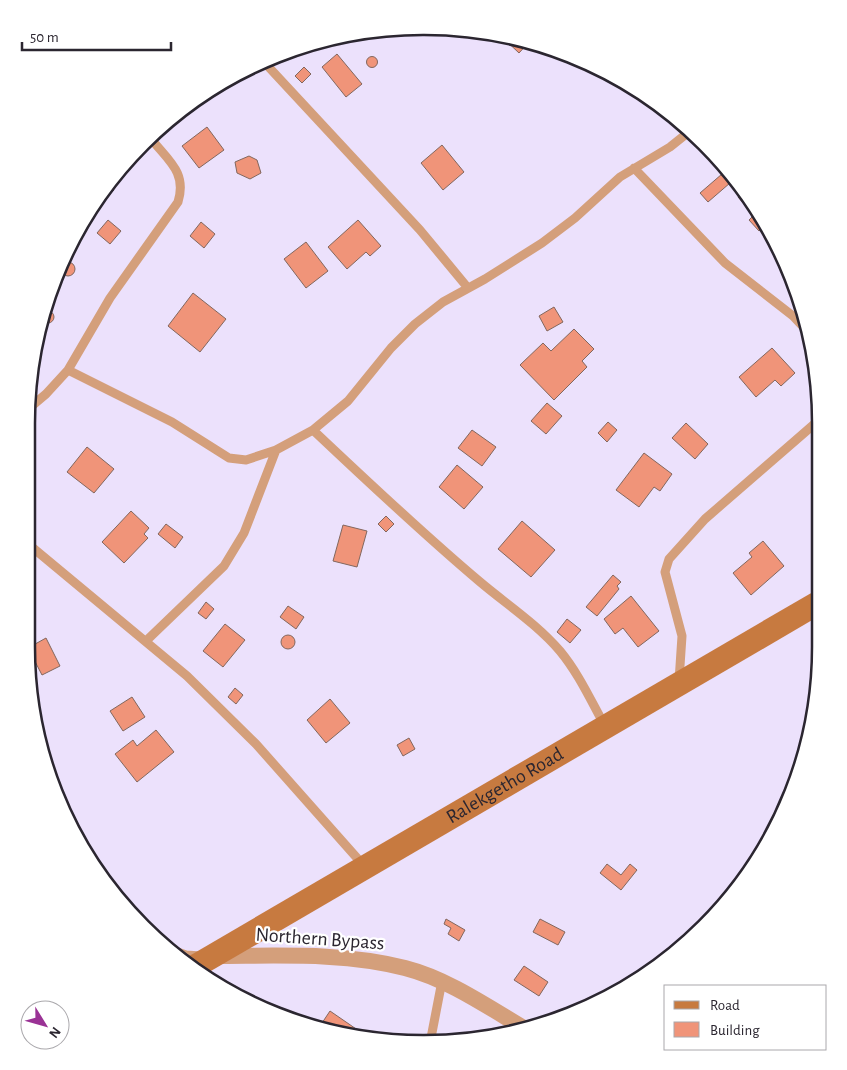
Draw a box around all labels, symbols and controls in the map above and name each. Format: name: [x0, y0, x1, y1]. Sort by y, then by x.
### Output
scale bar: [22, 20, 171, 52]
text: 50 m: [30, 30, 59, 45]
street label: Ralekgetho Road: [443, 744, 567, 827]
street label: Northern Bypass: [255, 925, 385, 953]
legend: [664, 985, 827, 1050]
text: Road: [710, 998, 740, 1013]
north arrow: [20, 1000, 70, 1050]
text: Building: [710, 1023, 760, 1038]
text: N: [46, 1024, 63, 1040]

